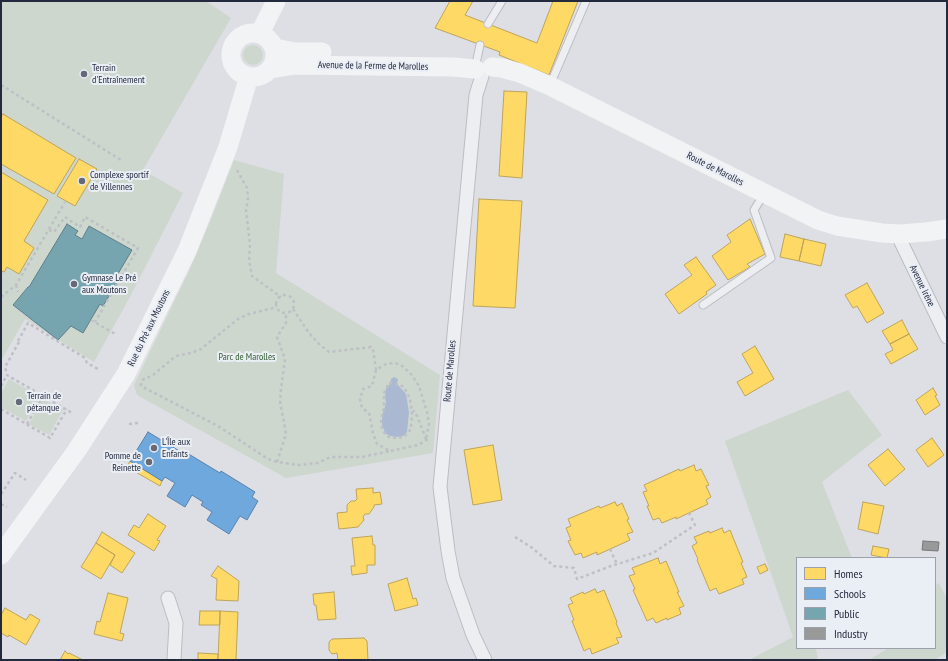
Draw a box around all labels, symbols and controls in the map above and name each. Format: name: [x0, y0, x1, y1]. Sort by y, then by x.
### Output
street label: Avenue de la Ferme de Marolles: [318, 59, 428, 73]
place label: Terrain d'Entraînement: [92, 62, 145, 86]
marker: Terrain d'Entraînement: [79, 69, 89, 79]
street label: Route de Marolles: [685, 150, 745, 188]
place label: Complexe sportif de Villennes: [90, 169, 148, 192]
marker: Complexe sportif de Villennes: [77, 176, 87, 186]
street label: Avenue Irène: [907, 263, 937, 309]
place label: Gymnase Le Pré aux Moutons: [82, 272, 136, 296]
marker: Gymnase Le Pré aux Moutons: [69, 279, 79, 289]
street label: Rue du Pré aux Moutons: [125, 288, 173, 368]
street label: Route de Marolles: [441, 340, 459, 402]
park label: Parc de Marolles: [219, 351, 275, 363]
place label: Terrain de pétanque: [27, 390, 61, 414]
marker: Terrain de pétanque: [14, 397, 24, 407]
place label: L'Île aux Enfants: [162, 436, 190, 460]
marker: L'Île aux Enfants: [149, 443, 159, 453]
place label: Pomme de Reinette: [105, 450, 141, 474]
marker: Pomme de Reinette: [144, 457, 154, 467]
legend: [796, 557, 936, 649]
text: Homes: [834, 566, 862, 581]
text: Schools: [834, 586, 866, 601]
text: Public: [834, 606, 859, 621]
text: Industry: [834, 626, 868, 641]

